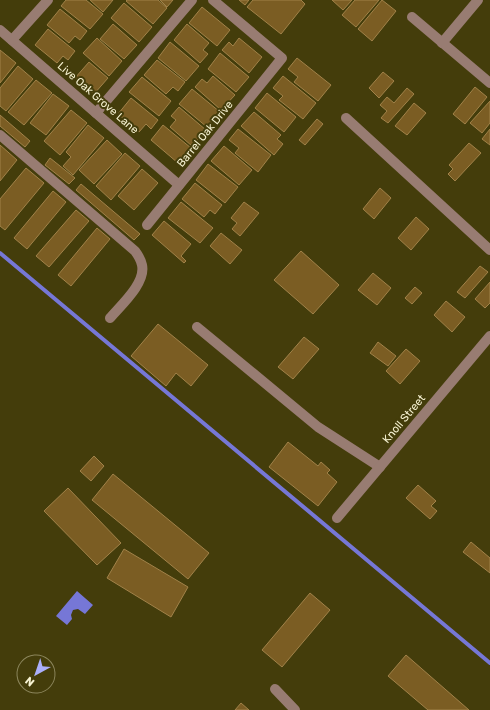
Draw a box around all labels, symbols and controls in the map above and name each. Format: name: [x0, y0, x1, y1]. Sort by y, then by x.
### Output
street label: Live Oak Grove Lane: [55, 59, 141, 137]
street label: Barrel Oak Drive: [174, 98, 236, 170]
street label: Knoll Street: [380, 392, 429, 446]
north arrow: [16, 654, 56, 694]
text: N: [23, 674, 37, 689]

